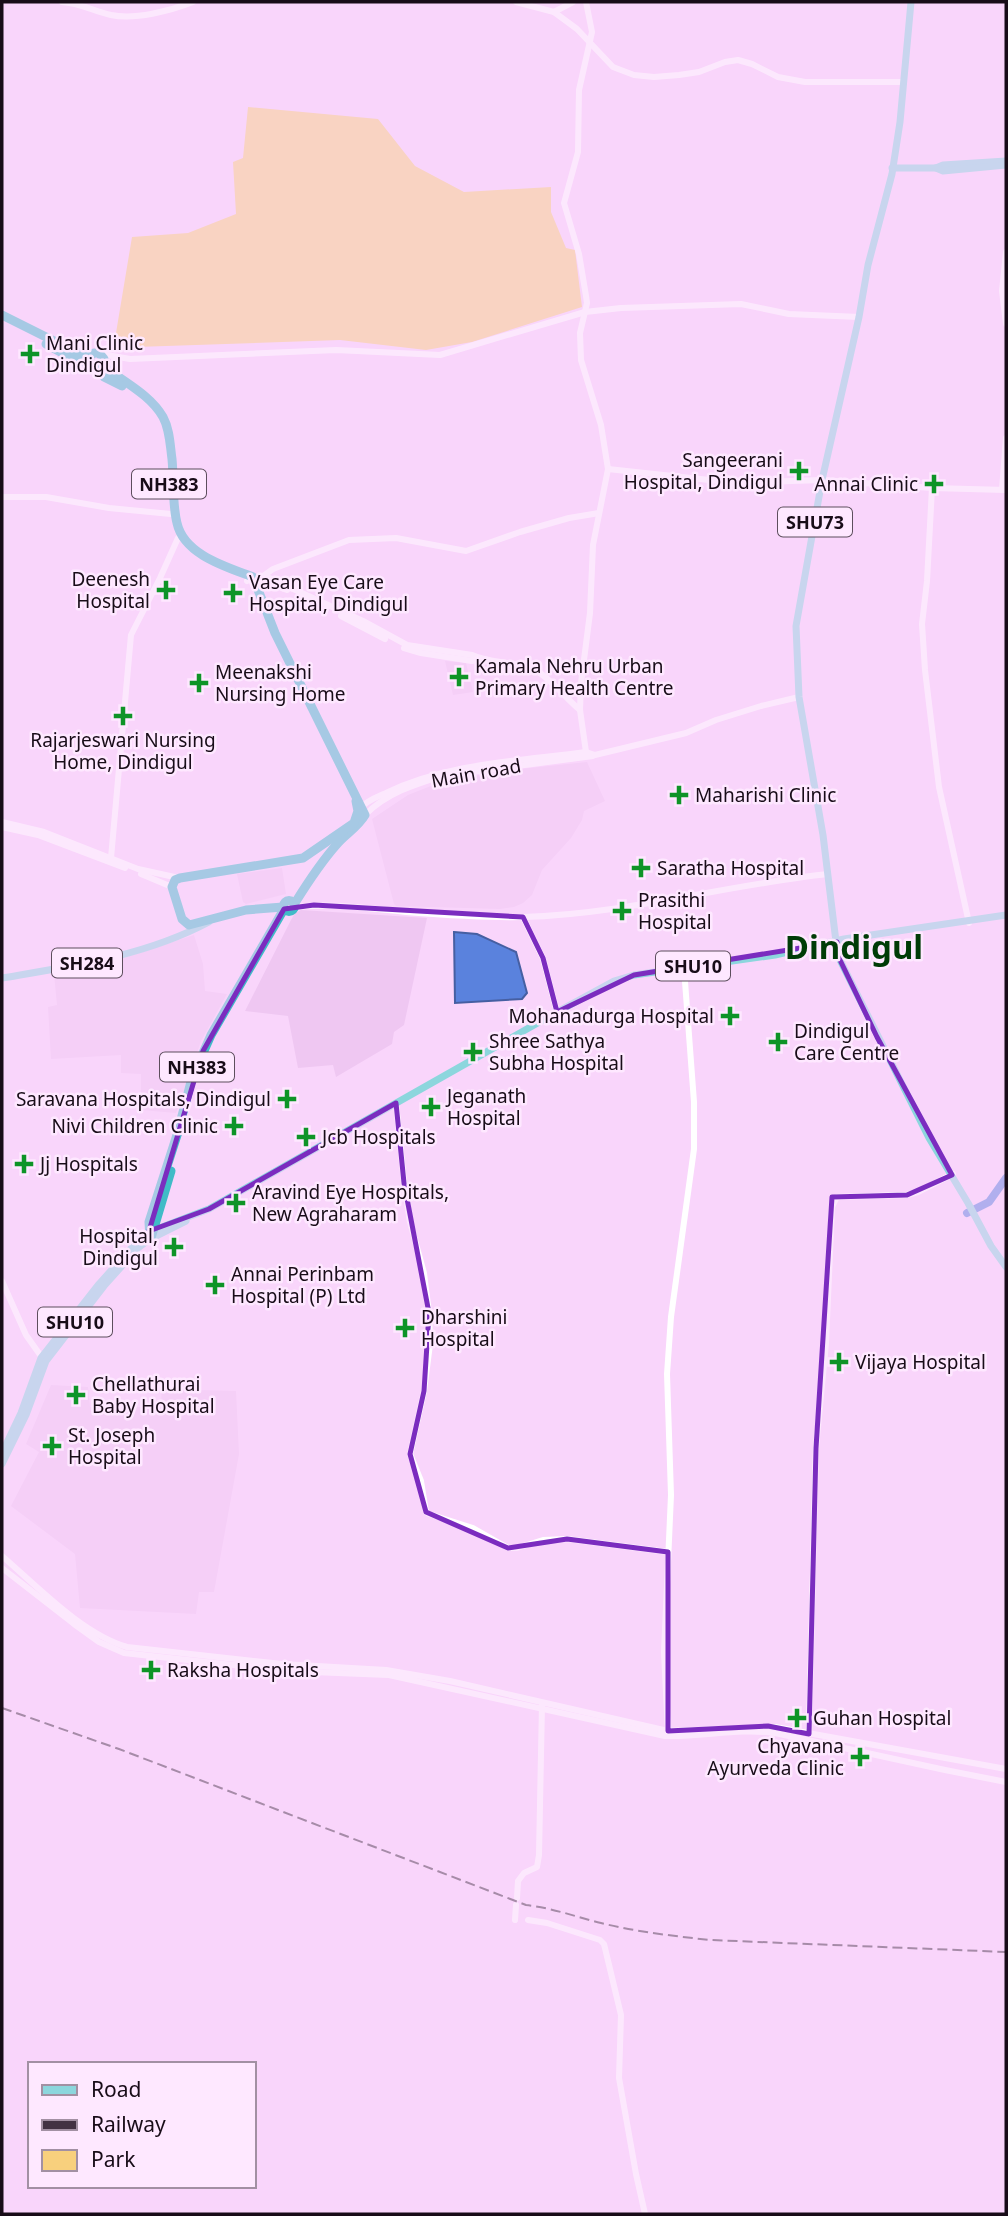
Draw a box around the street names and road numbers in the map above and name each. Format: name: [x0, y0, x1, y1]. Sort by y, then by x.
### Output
road number: NH383: [132, 470, 206, 498]
road number: SHU73: [778, 508, 852, 536]
street label: Main road: [429, 752, 523, 794]
road number: SH284: [52, 948, 122, 978]
road number: SHU10: [656, 951, 730, 981]
road number: NH383: [160, 1052, 234, 1082]
road number: SHU10: [38, 1308, 112, 1336]

